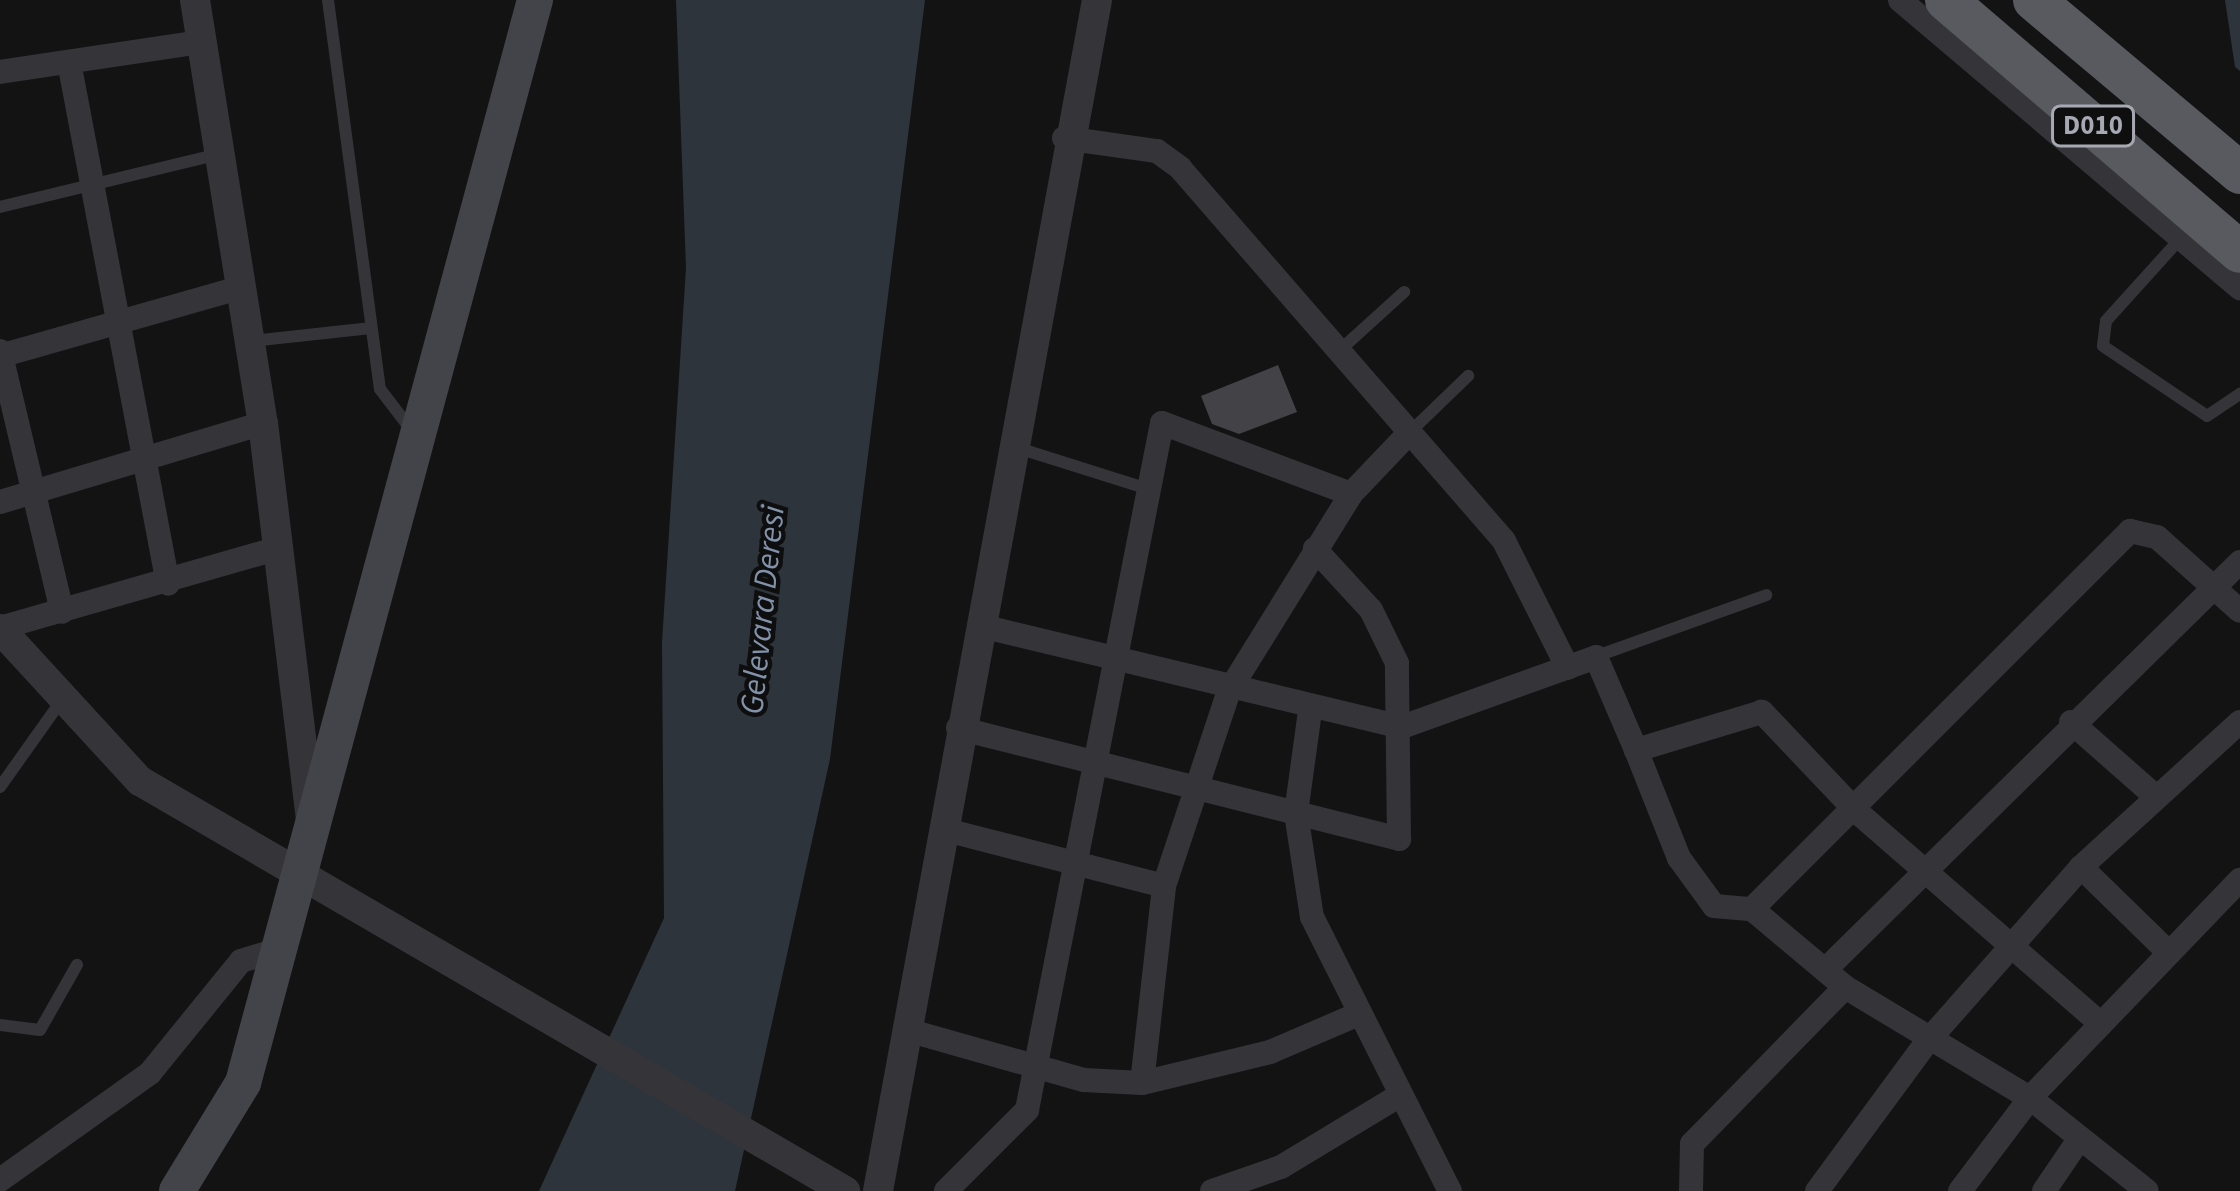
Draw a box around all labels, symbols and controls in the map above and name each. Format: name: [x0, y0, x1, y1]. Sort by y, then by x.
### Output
road number: D010: [2051, 105, 2135, 147]
water label: Gelevara Deresi: [732, 504, 794, 716]

